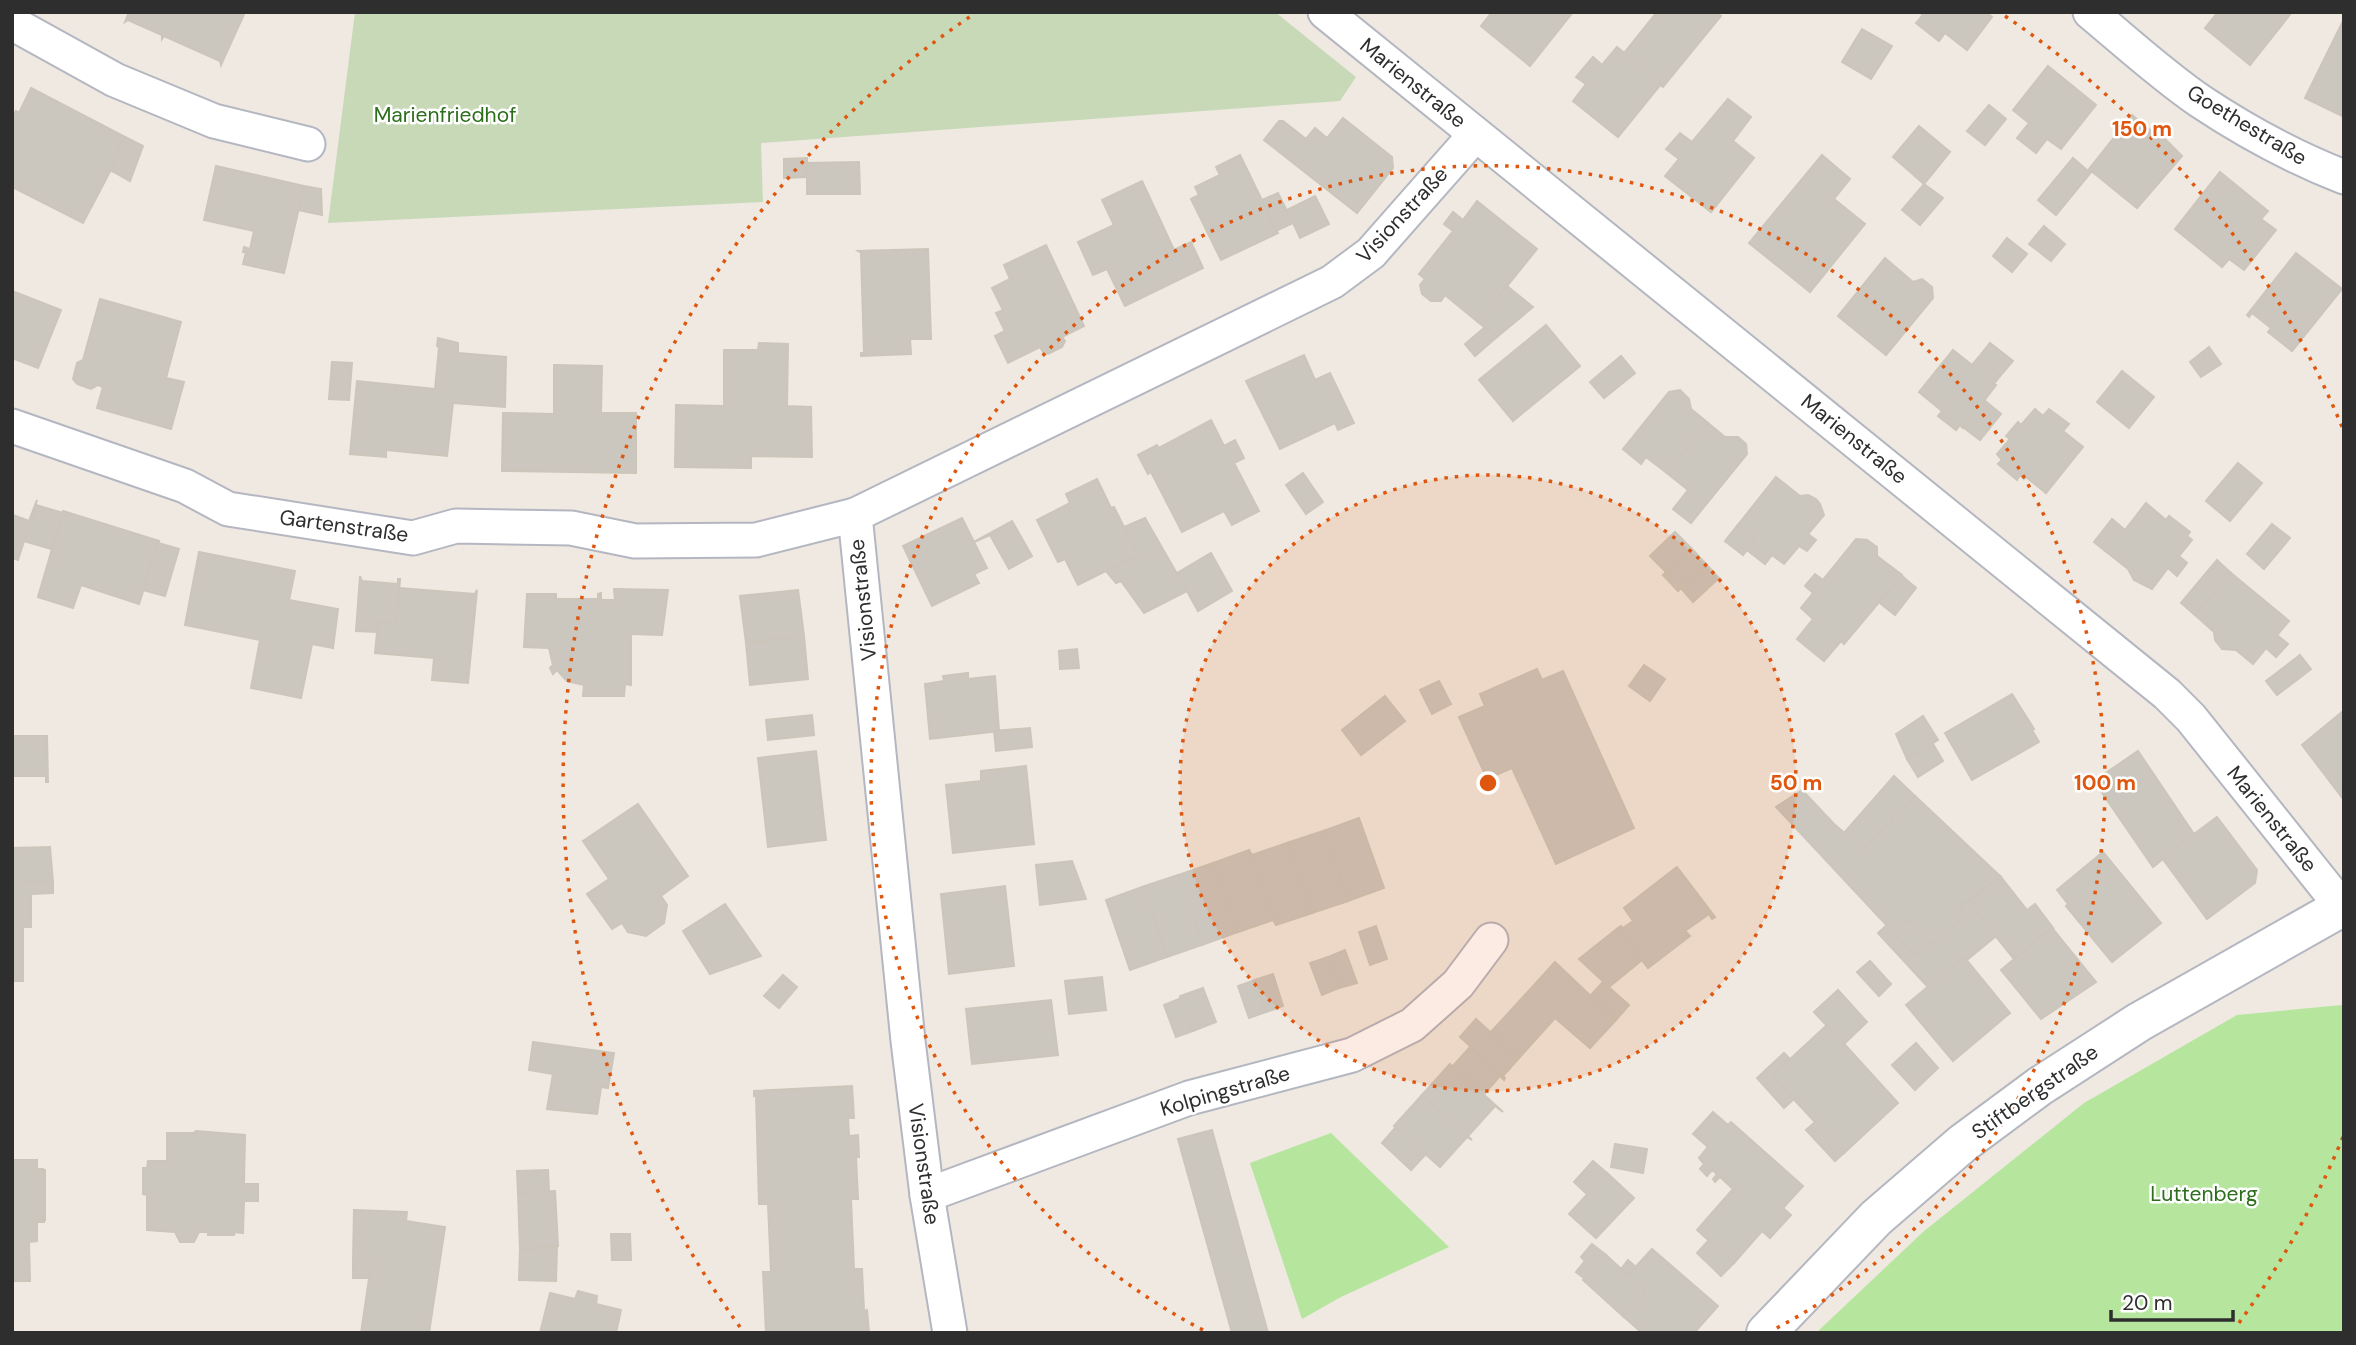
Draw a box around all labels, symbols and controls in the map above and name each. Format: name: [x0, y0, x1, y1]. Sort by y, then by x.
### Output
street label: Marienstraße: [1354, 32, 1472, 134]
street label: Goethestraße: [2182, 78, 2312, 172]
park label: Marienfriedhof: [374, 101, 516, 129]
text: 150 m: [2112, 115, 2172, 143]
street label: Visionstraße: [1350, 161, 1454, 269]
street label: Marienstraße: [1795, 388, 1913, 490]
street label: Gartenstraße: [278, 503, 410, 549]
street label: Visionstraße: [843, 538, 883, 662]
street label: Marienstraße: [2221, 760, 2323, 878]
text: 50 m: [1770, 769, 1822, 797]
text: 100 m: [2074, 769, 2136, 797]
centre of rings: [1476, 771, 1500, 795]
street label: Stiftbergstraße: [1966, 1038, 2104, 1146]
street label: Kolpingstraße: [1157, 1059, 1293, 1123]
street label: Visionstraße: [902, 1102, 946, 1227]
park label: Luttenberg: [2150, 1180, 2258, 1208]
scale bar: [2111, 1278, 2234, 1322]
text: 20 m: [2122, 1289, 2173, 1317]

